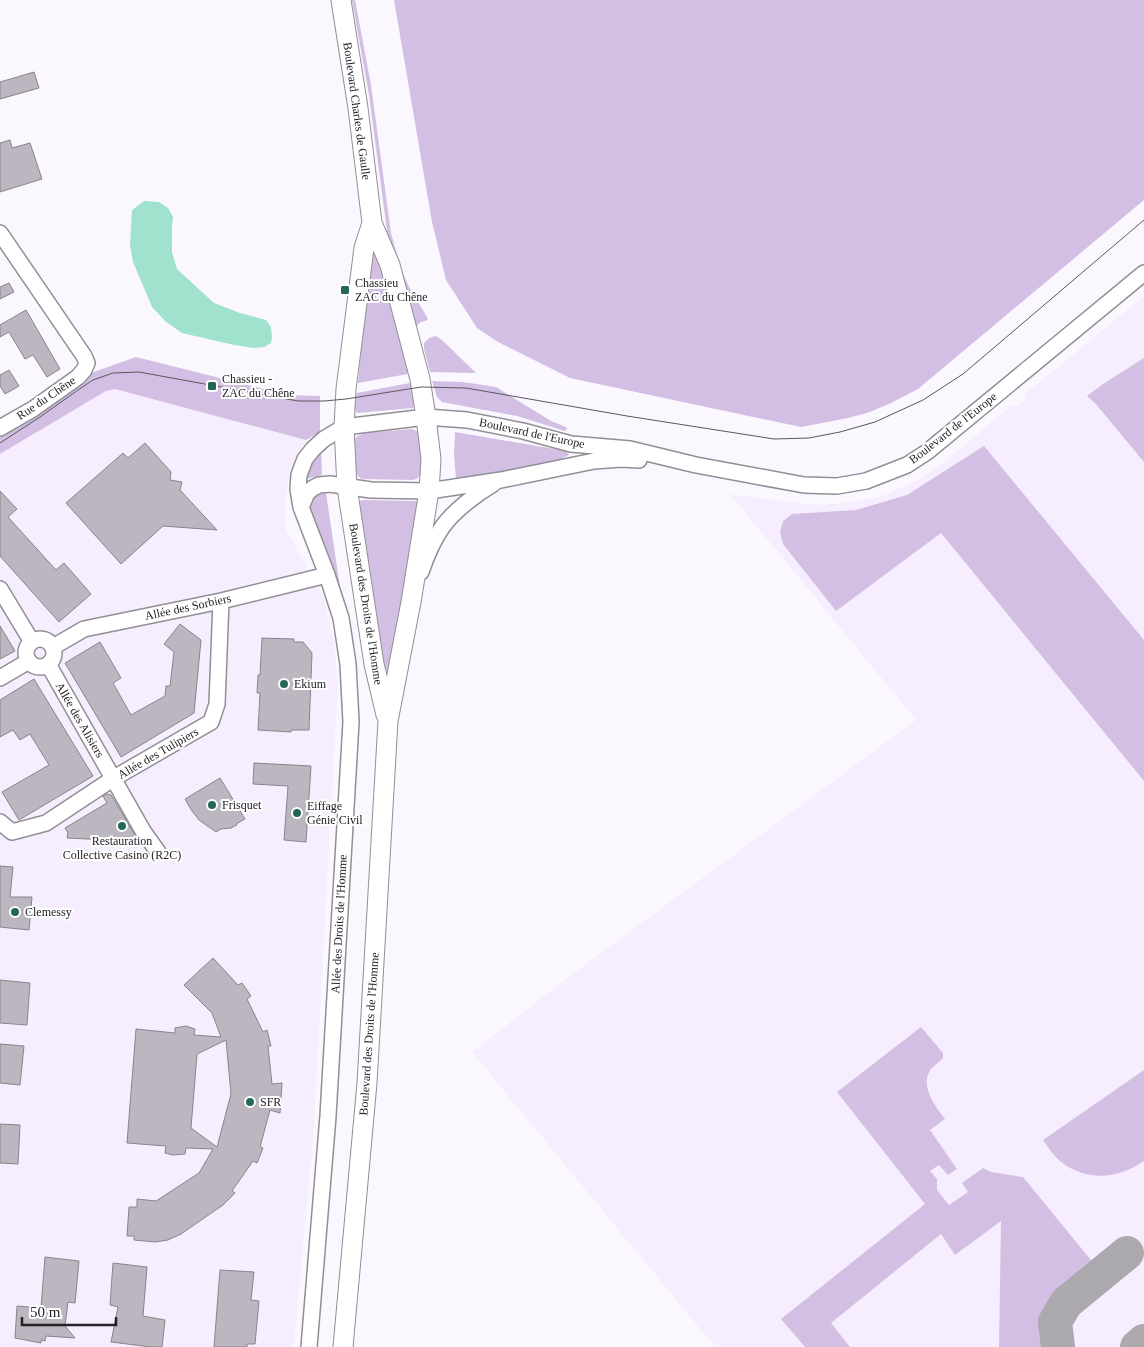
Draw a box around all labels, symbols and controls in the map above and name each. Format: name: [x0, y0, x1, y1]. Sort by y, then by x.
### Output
street label: Boulevard Charles de Gaulle: [340, 41, 374, 181]
place label: Chassieu ZAC du Chêne: [355, 276, 428, 304]
marker: Chassieu ZAC du Chêne: [339, 284, 351, 296]
place label: Chassieu - ZAC du Chêne: [222, 372, 295, 400]
street label: Rue du Chêne: [14, 373, 78, 423]
marker: Chassieu - ZAC du Chêne: [206, 380, 218, 392]
street label: Boulevard de l'Europe: [906, 389, 1000, 467]
street label: Boulevard de l'Europe: [478, 415, 586, 451]
street label: Boulevard des Droits de l'Homme: [346, 522, 386, 686]
street label: Allée des Sorbiers: [144, 591, 233, 623]
place label: Ekium: [294, 677, 327, 691]
marker: Ekium: [278, 678, 290, 690]
street label: Allée des Alisiers: [53, 680, 107, 760]
street label: Allée des Tulipiers: [115, 724, 201, 782]
place label: Frisquet: [222, 798, 262, 812]
marker: Frisquet: [206, 799, 218, 811]
place label: Eiffage Génie Civil: [307, 799, 363, 827]
marker: Eiffage Génie Civil: [291, 807, 303, 819]
marker: Restauration Collective Casino (R2C): [116, 820, 128, 832]
place label: Restauration Collective Casino (R2C): [63, 834, 181, 862]
street label: Allée des Droits de l'Homme: [328, 854, 350, 994]
place label: Clemessy: [25, 905, 72, 919]
marker: Clemessy: [9, 906, 21, 918]
street label: Boulevard des Droits de l'Homme: [356, 952, 382, 1116]
place label: SFR: [260, 1095, 281, 1109]
marker: SFR: [244, 1096, 256, 1108]
scale bar: [22, 1294, 116, 1326]
text: 50 m: [30, 1304, 61, 1320]

